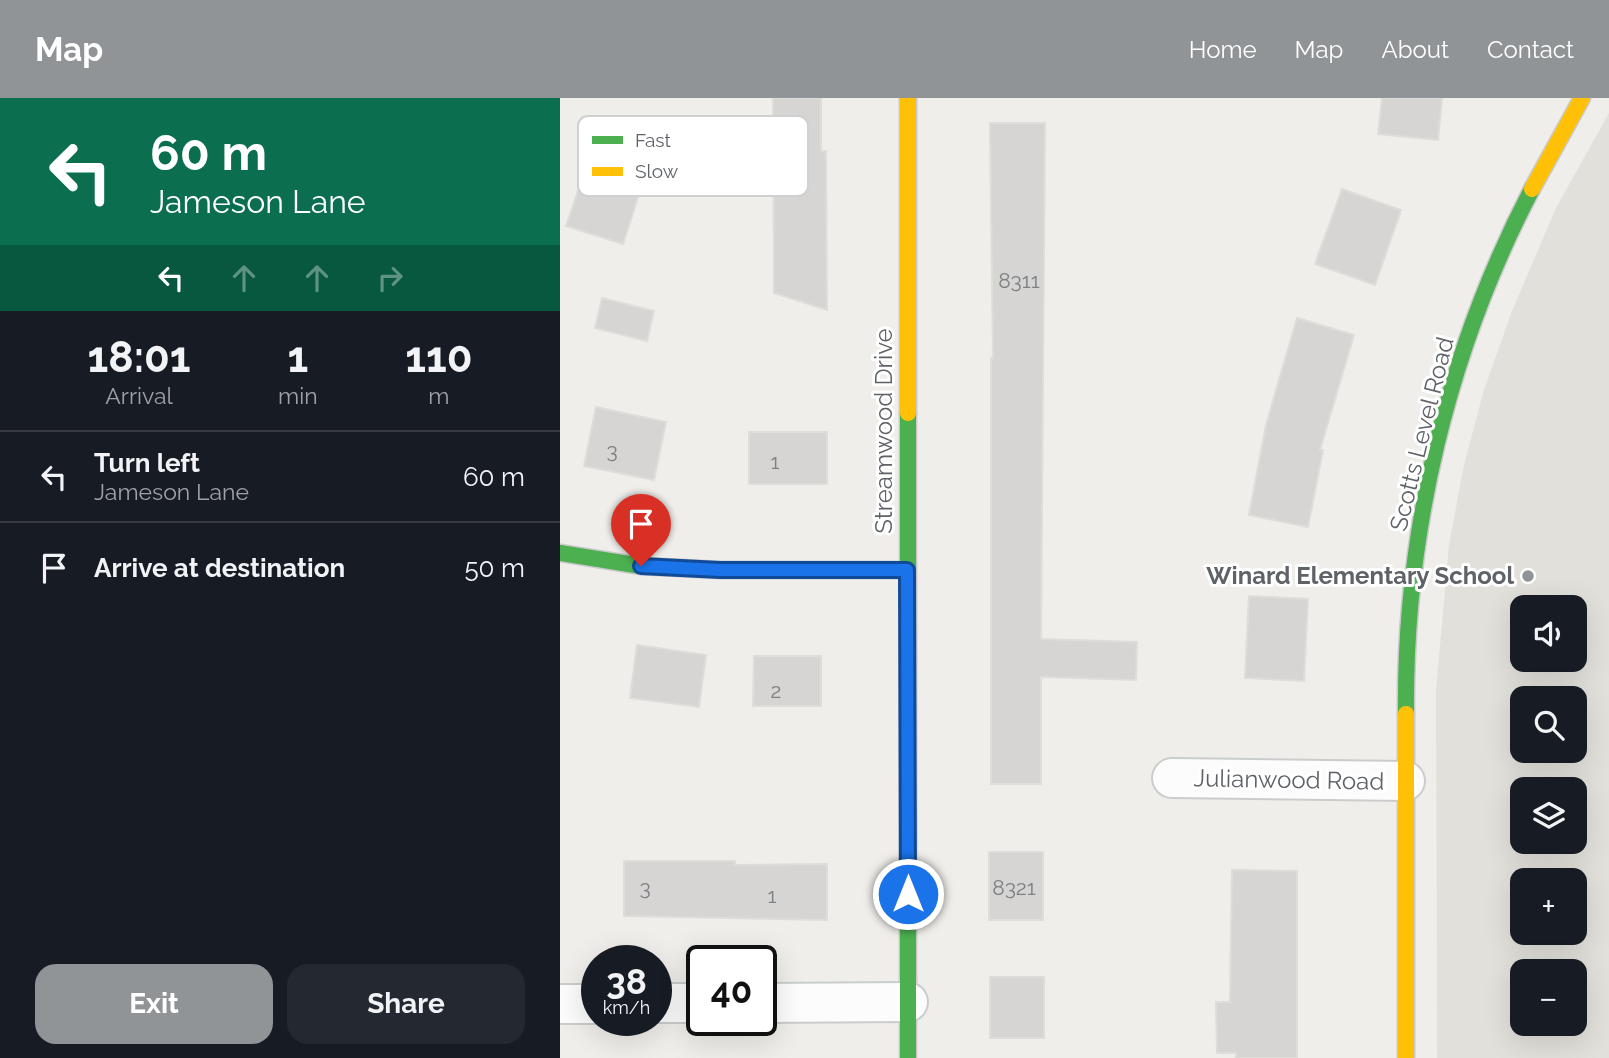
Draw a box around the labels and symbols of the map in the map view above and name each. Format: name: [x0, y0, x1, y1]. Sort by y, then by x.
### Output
legend: [578, 116, 808, 196]
text: Fast: [635, 129, 671, 151]
text: Slow: [635, 160, 679, 182]
house number: 8311: [998, 268, 1040, 293]
street label: Streamwood Drive: [869, 328, 898, 534]
street label: Scotts Level Road: [1383, 334, 1460, 534]
house number: 3: [606, 438, 618, 463]
house number: 1: [771, 449, 780, 474]
pin: [611, 494, 671, 566]
place label: Winard Elementary School: [1206, 561, 1514, 590]
marker: Winard Elementary School: [1520, 568, 1536, 584]
house number: 2: [771, 678, 781, 703]
street label: Julianwood Road: [1194, 763, 1385, 796]
position arrow: [871, 857, 945, 931]
house number: 3: [639, 875, 651, 900]
house number: 8321: [992, 875, 1036, 900]
house number: 1: [768, 883, 777, 908]
speed limit sign: 40: [686, 945, 777, 1036]

